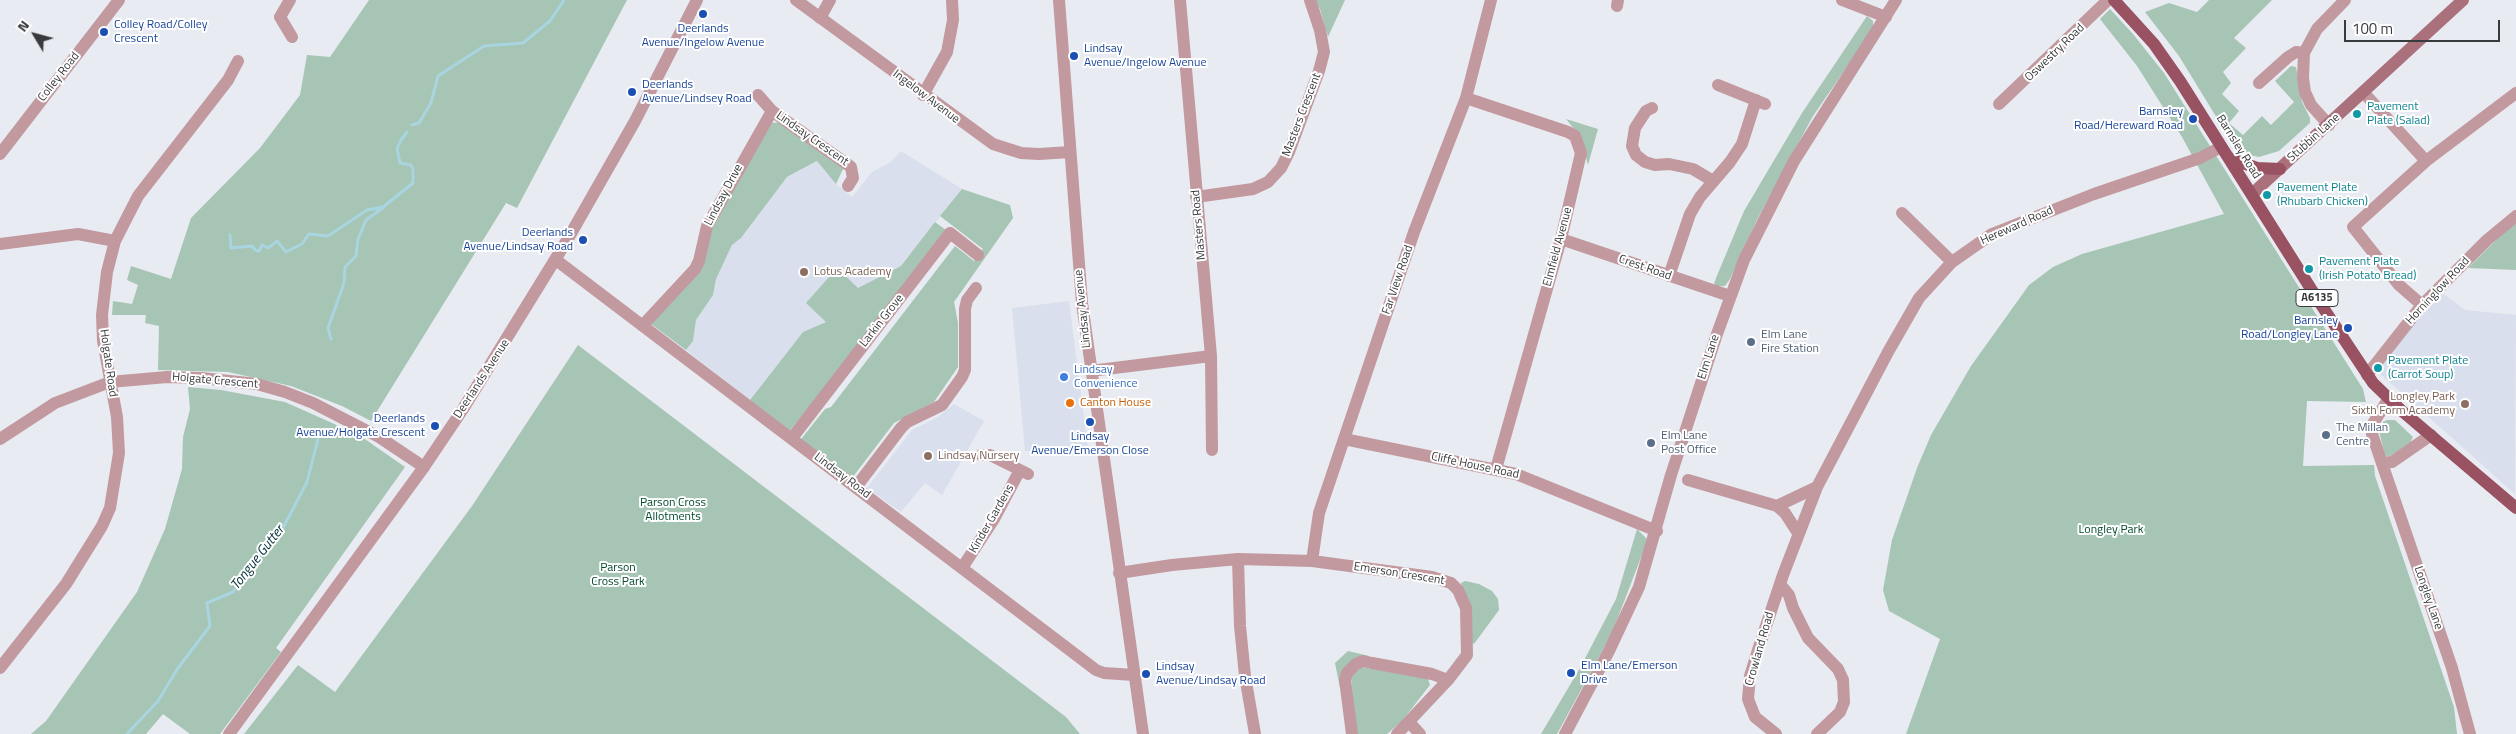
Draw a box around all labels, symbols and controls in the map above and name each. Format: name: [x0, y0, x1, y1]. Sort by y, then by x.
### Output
marker: Deerlands Avenue/Ingelow Avenue: [697, 8, 709, 20]
north arrow: [10, 10, 60, 60]
scale bar: [2346, 10, 2502, 42]
text: N: [11, 15, 34, 36]
text: 100 m: [2352, 17, 2393, 40]
place label: Colley Road/Colley Crescent: [114, 18, 208, 46]
street label: Oswestry Road: [2022, 21, 2088, 85]
place label: Deerlands Avenue/Ingelow Avenue: [642, 22, 764, 50]
marker: Colley Road/Colley Crescent: [98, 26, 110, 38]
place label: Lindsay Avenue/Ingelow Avenue: [1084, 42, 1206, 70]
street label: Colley Road: [35, 49, 83, 105]
marker: Lindsay Avenue/Ingelow Avenue: [1068, 50, 1080, 62]
street label: Ingelow Avenue: [890, 67, 962, 127]
street label: Masters Crescent: [1279, 71, 1325, 159]
place label: Deerlands Avenue/Lindsey Road: [642, 78, 752, 106]
marker: Deerlands Avenue/Lindsey Road: [626, 86, 638, 98]
place label: Pavement Plate (Salad): [2367, 100, 2430, 128]
place label: Barnsley Road/Hereward Road: [2074, 105, 2183, 133]
marker: Pavement Plate (Salad): [2351, 108, 2363, 120]
street label: Lindsay Crescent: [773, 109, 851, 169]
street label: Stubbin Lane: [2285, 111, 2343, 165]
street label: Barnsley Road: [2213, 112, 2263, 182]
marker: Barnsley Road/Hereward Road: [2187, 113, 2199, 125]
street label: Lindsay Drive: [702, 162, 746, 228]
place label: Pavement Plate (Rhubarb Chicken): [2277, 181, 2368, 209]
street label: Masters Road: [1189, 189, 1209, 261]
marker: Pavement Plate (Rhubarb Chicken): [2261, 189, 2273, 201]
street label: Hereward Road: [1978, 204, 2056, 248]
street label: Elmfield Avenue: [1541, 206, 1575, 288]
place label: Deerlands Avenue/Lindsay Road: [463, 226, 573, 254]
marker: Deerlands Avenue/Lindsay Road: [577, 234, 589, 246]
street label: Far View Road: [1379, 244, 1417, 316]
street label: Crest Road: [1617, 252, 1673, 284]
street label: Horninglow Road: [2403, 254, 2473, 328]
place label: Pavement Plate (Irish Potato Bread): [2319, 255, 2416, 283]
marker: Pavement Plate (Irish Potato Bread): [2303, 263, 2315, 275]
place label: Lotus Academy: [814, 265, 891, 279]
marker: Lotus Academy: [798, 266, 810, 278]
street label: Lindsay Avenue: [1072, 269, 1094, 349]
road number: A6135: [2296, 290, 2338, 306]
street label: Larkin Grove: [857, 292, 907, 350]
place label: Barnsley Road/Longley Lane: [2241, 314, 2338, 342]
marker: Barnsley Road/Longley Lane: [2342, 322, 2354, 334]
street label: Holgate Road: [96, 328, 120, 398]
place label: Elm Lane Fire Station: [1761, 328, 1819, 356]
street label: Elm Lane: [1695, 333, 1723, 381]
marker: Elm Lane Fire Station: [1745, 336, 1757, 348]
street label: Deerlands Avenue: [451, 337, 513, 421]
place label: Pavement Plate (Carrot Soup): [2388, 354, 2468, 382]
marker: Pavement Plate (Carrot Soup): [2372, 362, 2384, 374]
place label: Lindsay Convenience: [1074, 363, 1138, 391]
street label: Holgate Crescent: [171, 370, 259, 392]
marker: Lindsay Convenience: [1058, 371, 1070, 383]
place label: Longley Park Sixth Form Academy: [2351, 390, 2455, 418]
place label: Canton House: [1080, 396, 1151, 410]
marker: Canton House: [1064, 397, 1076, 409]
marker: Longley Park Sixth Form Academy: [2459, 398, 2471, 410]
place label: Deerlands Avenue/Holgate Crescent: [296, 412, 425, 440]
marker: Lindsay Avenue/Emerson Close: [1084, 416, 1096, 428]
marker: Deerlands Avenue/Holgate Crescent: [429, 420, 441, 432]
place label: The Millan Centre: [2336, 421, 2388, 449]
place label: Elm Lane Post Office: [1661, 429, 1717, 457]
marker: The Millan Centre: [2320, 429, 2332, 441]
place label: Lindsay Avenue/Emerson Close: [1031, 430, 1149, 458]
marker: Elm Lane Post Office: [1645, 437, 1657, 449]
place label: Lindsay Nursery: [938, 449, 1019, 463]
street label: Lindsay Road: [811, 450, 873, 502]
marker: Lindsay Nursery: [922, 450, 934, 462]
street label: Cliffe House Road: [1430, 450, 1520, 482]
street label: Kinder Gardens: [967, 482, 1017, 556]
park label: Parson Cross Allotments: [640, 496, 706, 524]
water label: Tongue Gutter: [228, 522, 288, 594]
park label: Longley Park: [2079, 523, 2143, 537]
street label: Emerson Crescent: [1353, 560, 1445, 588]
park label: Parson Cross Park: [591, 561, 645, 589]
street label: Longley Lane: [2410, 564, 2446, 632]
street label: Crowland Road: [1743, 610, 1777, 688]
place label: Elm Lane/Emerson Drive: [1581, 659, 1678, 687]
place label: Lindsay Avenue/Lindsay Road: [1156, 660, 1266, 688]
marker: Elm Lane/Emerson Drive: [1565, 667, 1577, 679]
marker: Lindsay Avenue/Lindsay Road: [1140, 668, 1152, 680]

